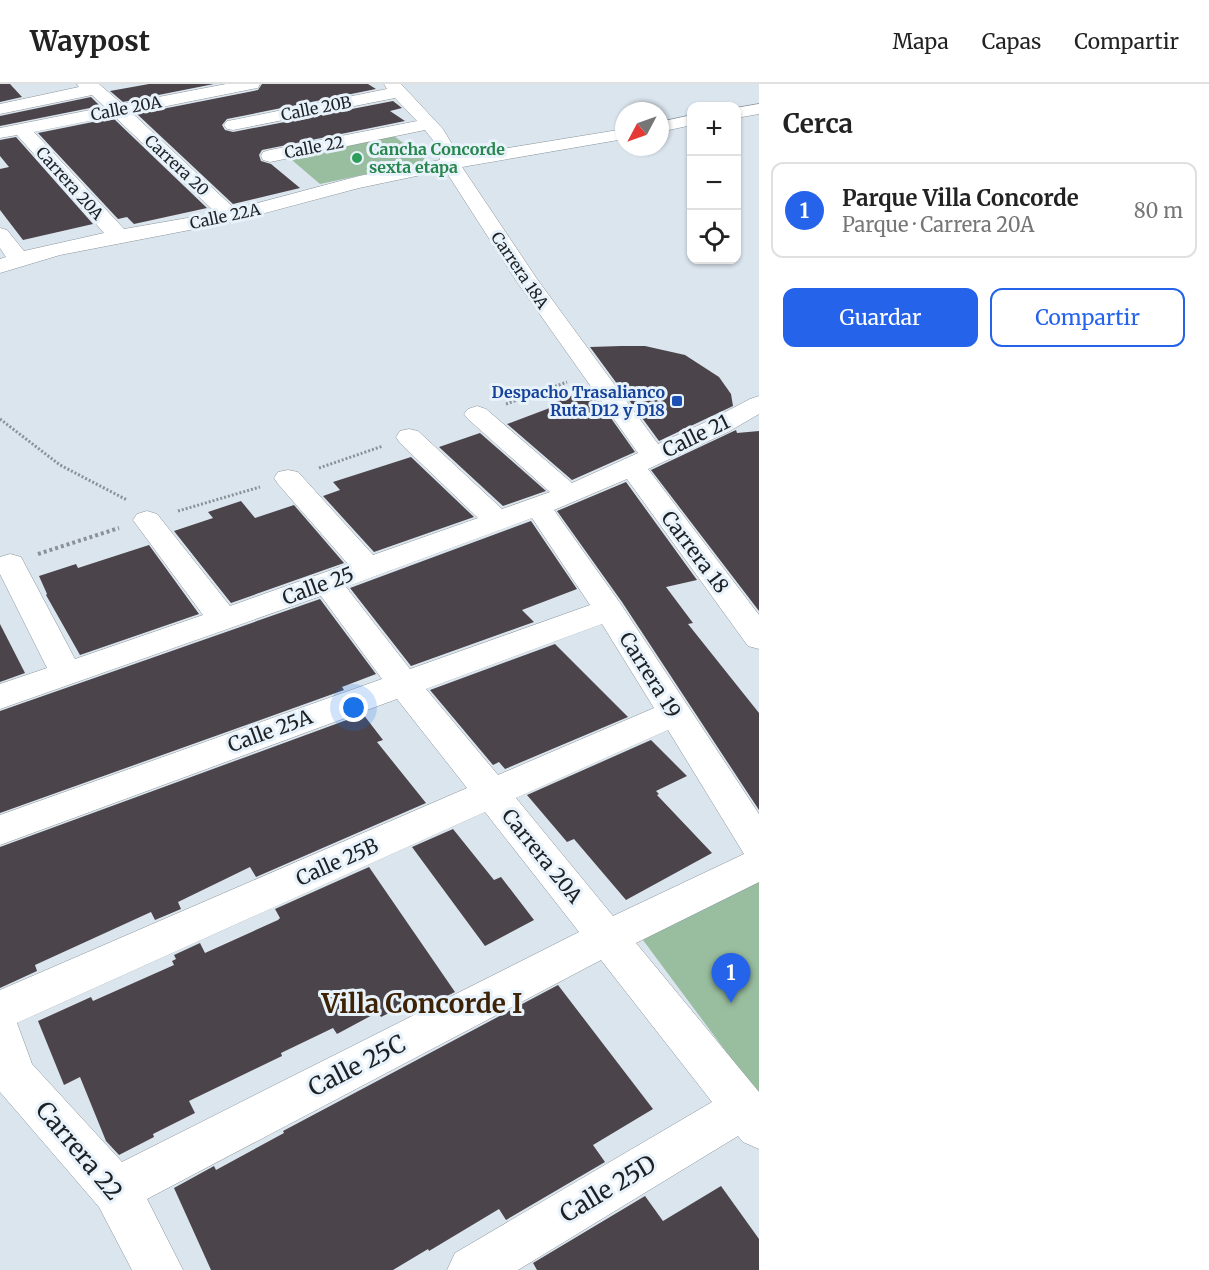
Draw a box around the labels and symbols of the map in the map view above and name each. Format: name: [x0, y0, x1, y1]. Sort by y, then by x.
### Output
street label: Calle 20A: [89, 91, 164, 125]
street label: Calle 20B: [279, 91, 353, 125]
north arrow: [615, 102, 669, 156]
street label: Carrera 20: [141, 130, 213, 200]
street label: Calle 22: [283, 131, 345, 163]
place label: Cancha Concorde sexta etapa: [369, 139, 505, 177]
street label: Carrera 20A: [32, 142, 108, 224]
marker: Cancha Concorde sexta etapa: [350, 151, 364, 165]
street label: Calle 22A: [188, 199, 263, 233]
street label: Carrera 18A: [487, 228, 553, 313]
place label: Despacho Trasalianco Ruta D12 y D18: [491, 382, 665, 420]
marker: Despacho Trasalianco Ruta D12 y D18: [670, 394, 684, 408]
street label: Calle 21: [658, 409, 734, 463]
street label: Carrera 18: [656, 506, 734, 598]
street label: Calle 25: [279, 561, 357, 610]
street label: Carrera 19: [614, 627, 687, 722]
your location: [339, 693, 368, 722]
street label: Calle 25A: [224, 703, 316, 757]
street label: Carrera 20A: [497, 803, 589, 909]
street label: Calle 25B: [292, 832, 382, 891]
pin: 1: [712, 954, 750, 1003]
district label: Villa Concorde I: [321, 987, 522, 1020]
street label: Calle 25C: [303, 1028, 411, 1103]
street label: Carrera 22: [29, 1095, 130, 1206]
street label: Calle 25D: [554, 1148, 661, 1229]

